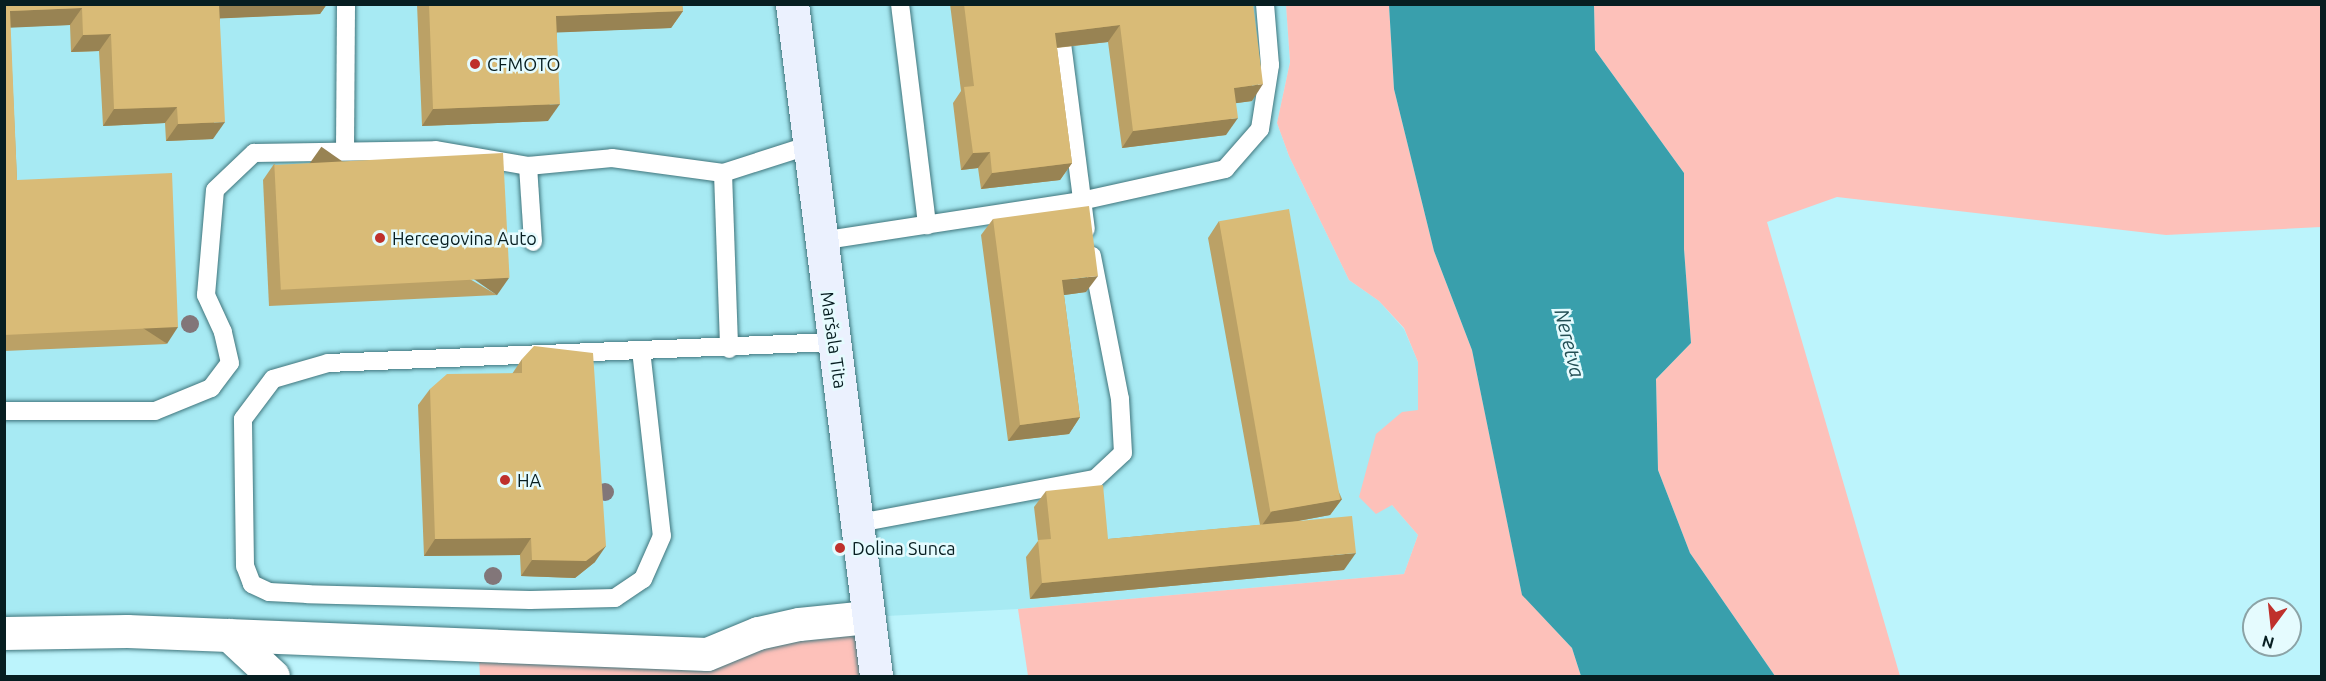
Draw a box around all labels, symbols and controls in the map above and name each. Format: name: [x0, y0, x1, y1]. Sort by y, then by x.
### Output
place label: CFMOTO: [487, 53, 560, 75]
marker: CFMOTO: [468, 57, 482, 71]
place label: Hercegovina Auto: [392, 227, 537, 249]
marker: Hercegovina Auto: [373, 231, 387, 245]
street label: Maršala Tita: [816, 290, 852, 390]
water label: Neretva: [1550, 306, 1590, 380]
place label: HA: [517, 469, 541, 491]
marker: HA: [498, 473, 512, 487]
place label: Dolina Sunca: [852, 537, 956, 559]
marker: Dolina Sunca: [833, 541, 847, 555]
north arrow: [2242, 597, 2302, 657]
text: N: [2260, 632, 2276, 653]

